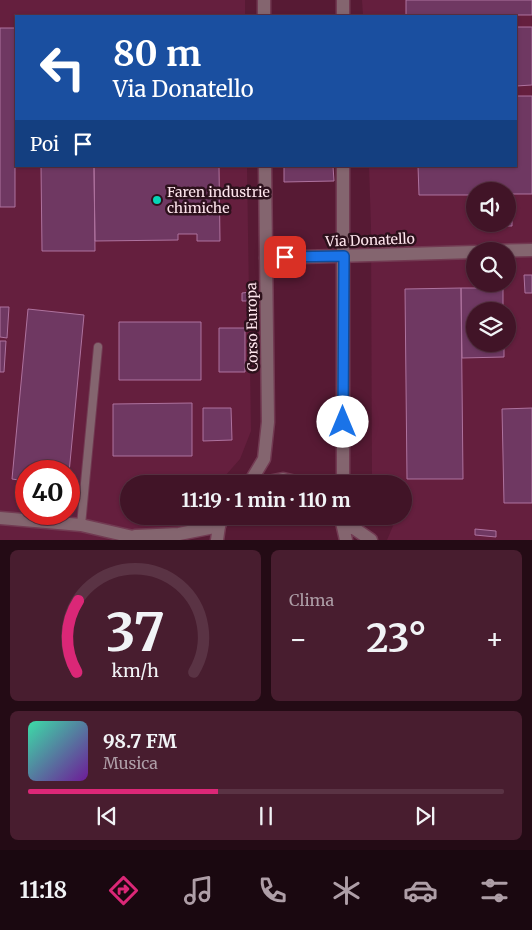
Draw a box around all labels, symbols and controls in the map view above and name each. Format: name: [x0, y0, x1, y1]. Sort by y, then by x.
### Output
text: 80 m: [113, 32, 201, 76]
icon: left: [30, 35, 95, 100]
text: Via Donatello: [113, 75, 254, 103]
icon: arrive: [69, 130, 97, 158]
text: Poi: [30, 132, 59, 156]
map controls: [466, 182, 516, 352]
button: sound: [466, 182, 516, 232]
place label: Faren industrie chimiche: [167, 183, 270, 217]
marker: Faren industrie chimiche: [151, 194, 163, 206]
street label: Via Donatello: [324, 229, 415, 251]
pin: [264, 236, 306, 278]
button: search: [466, 242, 516, 292]
icon: arrive: [271, 243, 299, 271]
street label: Corso Europa: [242, 282, 262, 372]
button: layers: [466, 302, 516, 352]
position arrow: [316, 395, 368, 447]
speed limit sign: 40: [15, 460, 80, 525]
text: 11:19 · 1 min · 110 m: [181, 488, 351, 512]
text: Clima: [289, 590, 334, 610]
text: 37: [106, 600, 165, 665]
text: 23°: [366, 615, 427, 662]
text: −: [289, 621, 308, 657]
text: +: [485, 621, 504, 657]
text: km/h: [112, 659, 159, 682]
text: 98.7 FM: [103, 729, 177, 753]
text: Musica: [103, 753, 158, 773]
icon: previous: [93, 802, 121, 830]
icon: pause: [252, 802, 280, 830]
icon: next: [411, 802, 439, 830]
icon: directions: [106, 873, 141, 908]
icon: music: [181, 873, 216, 908]
icon: phone: [255, 873, 290, 908]
icon: climate: [329, 873, 364, 908]
icon: car: [403, 873, 438, 908]
icon: filters: [477, 873, 512, 908]
text: 11:18: [20, 876, 67, 904]

